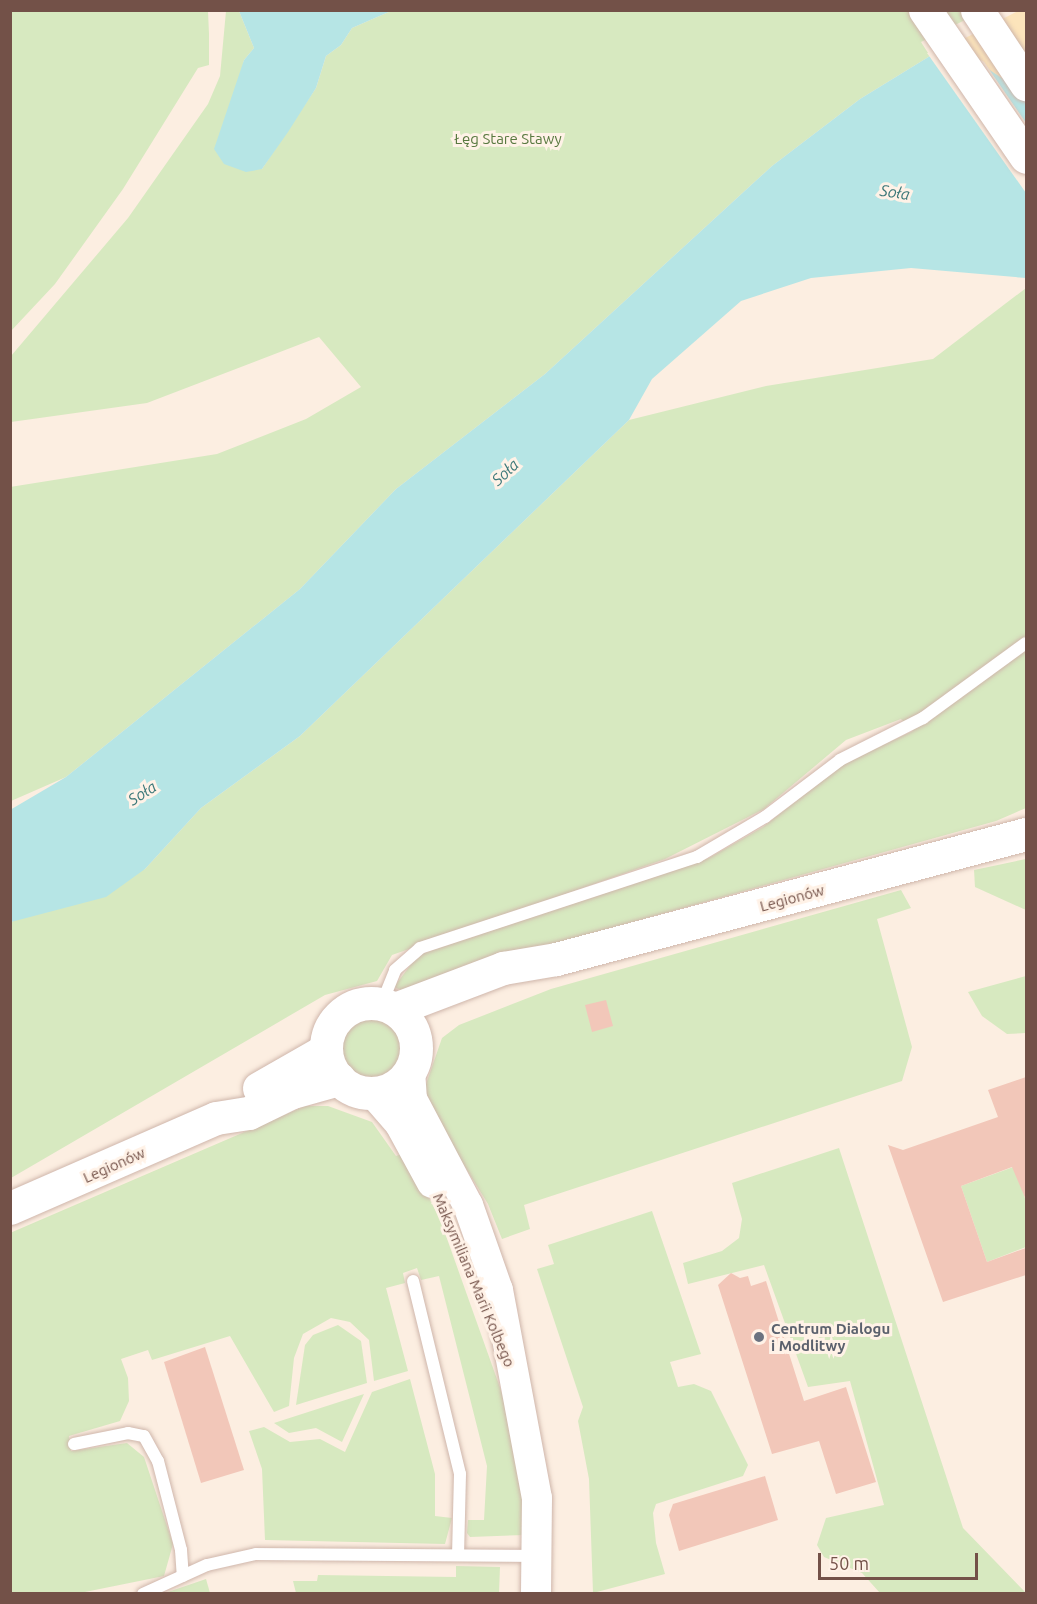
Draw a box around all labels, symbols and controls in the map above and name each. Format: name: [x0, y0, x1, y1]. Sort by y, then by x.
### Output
park label: Łęg Stare Stawy: [454, 130, 562, 148]
water label: Soła: [879, 180, 911, 204]
water label: Soła: [488, 455, 522, 489]
water label: Soła: [124, 777, 160, 809]
street label: Legionów: [758, 881, 826, 915]
street label: Legionów: [80, 1143, 148, 1187]
street label: Maksymiliana Marii Kolbego: [429, 1190, 519, 1370]
place label: Centrum Dialogu i Modlitwy: [771, 1319, 890, 1354]
marker: Centrum Dialogu i Modlitwy: [752, 1330, 766, 1344]
scale bar: [821, 1541, 982, 1579]
text: 50 m: [829, 1553, 869, 1573]

